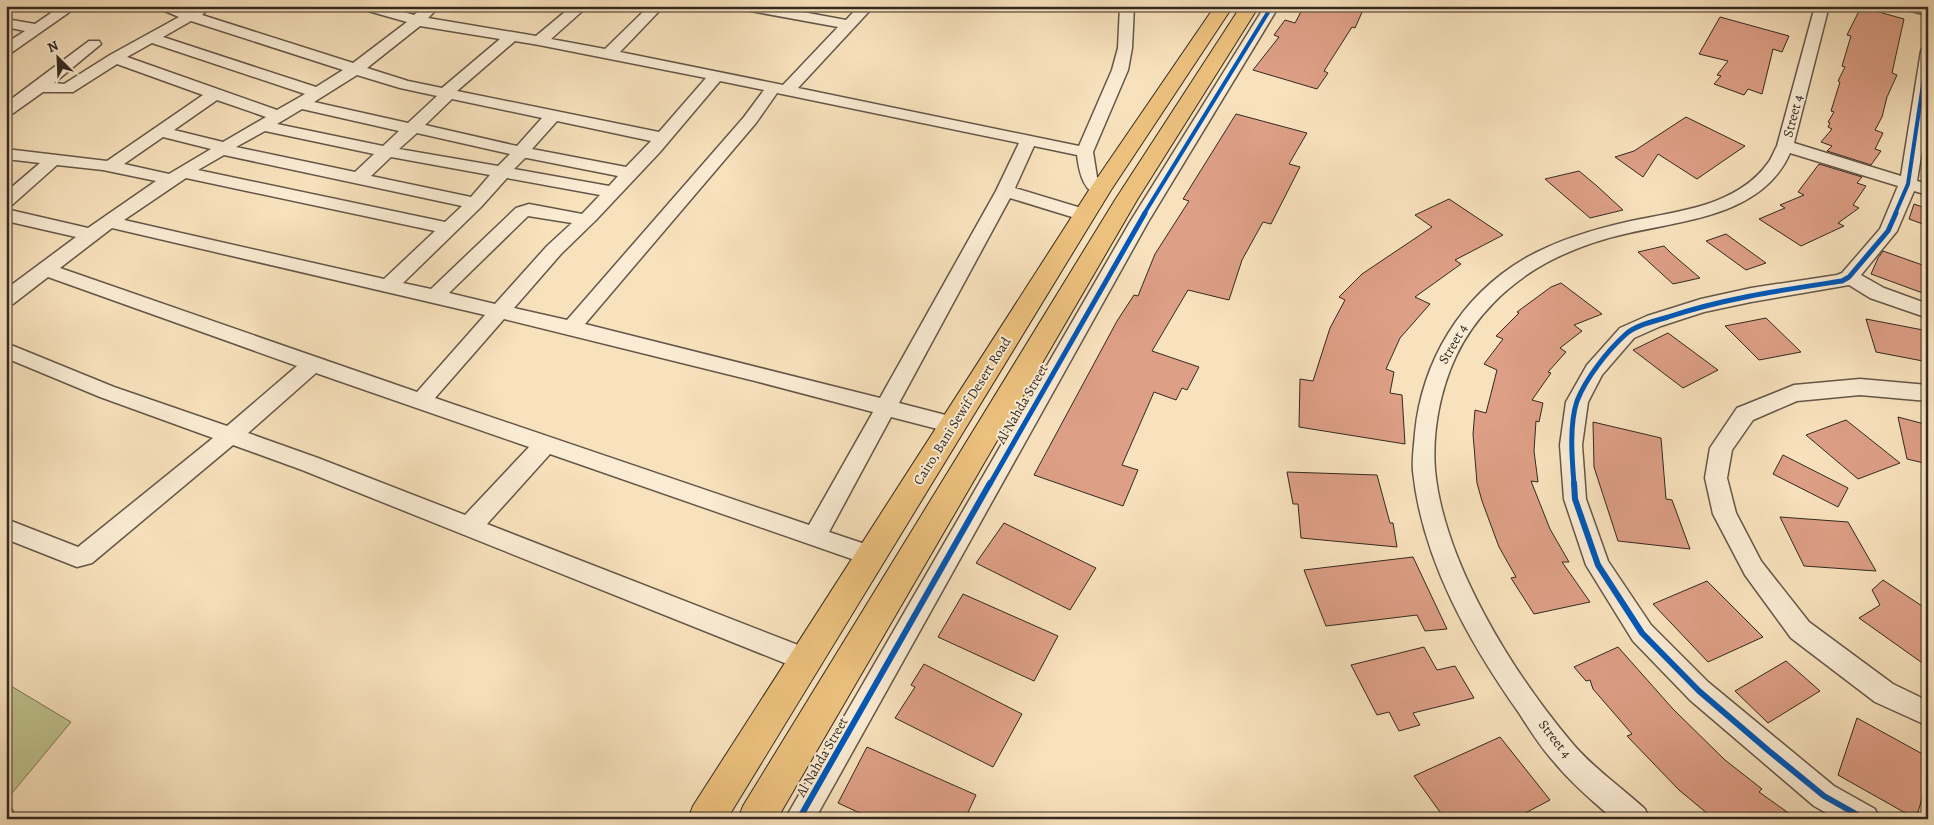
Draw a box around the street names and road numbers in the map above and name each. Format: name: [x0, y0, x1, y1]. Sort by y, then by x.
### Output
street label: Street 4: [1778, 93, 1808, 139]
street label: Street 4: [1434, 320, 1472, 368]
street label: Cairo, Bani Sewif Desert Road: [909, 333, 1016, 489]
street label: Al Nahda Street: [991, 360, 1053, 448]
street label: Al Nahda Street: [791, 713, 853, 801]
street label: Street 4: [1534, 716, 1576, 762]

